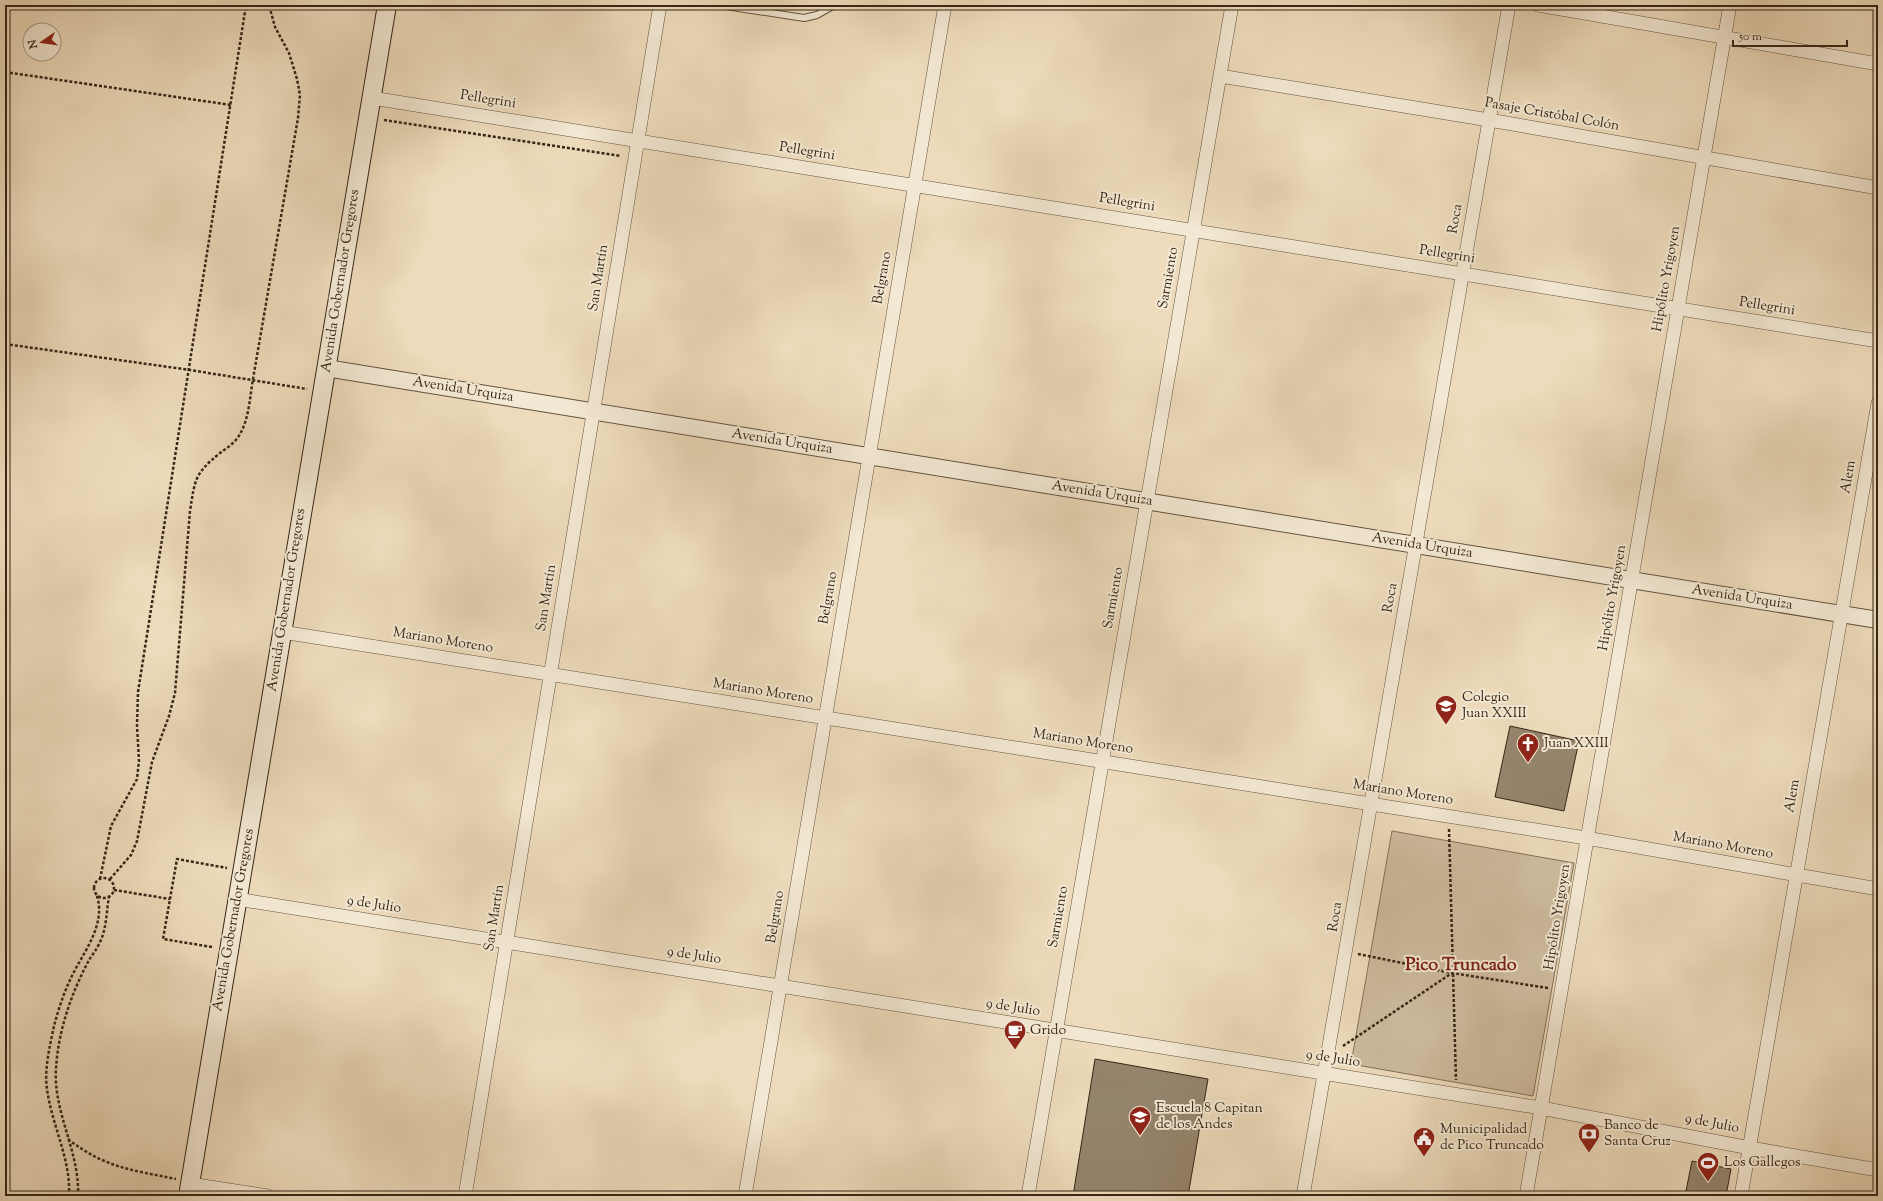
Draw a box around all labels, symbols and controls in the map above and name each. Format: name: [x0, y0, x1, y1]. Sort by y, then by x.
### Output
north arrow: [22, 22, 62, 62]
scale bar: [1733, 22, 1847, 48]
text: 50 m: [1738, 28, 1762, 46]
text: N: [24, 38, 42, 51]
street label: Pellegrini: [459, 86, 517, 114]
street label: Pasaje Cristóbal Colón: [1483, 93, 1621, 137]
street label: Pellegrini: [778, 138, 836, 166]
street label: Avenida Gobernador Gregores: [317, 188, 365, 374]
street label: Pellegrini: [1098, 189, 1156, 217]
street label: Roca: [1444, 202, 1469, 236]
street label: Hipólito Yrigoyen: [1648, 224, 1686, 334]
street label: Pellegrini: [1418, 241, 1476, 269]
street label: San Martín: [584, 243, 614, 313]
street label: Sarmiento: [1154, 245, 1184, 310]
street label: Belgrano: [869, 250, 898, 306]
street label: Pellegrini: [1738, 293, 1796, 321]
street label: Avenida Urquiza: [411, 372, 515, 408]
street label: Avenida Urquiza: [730, 424, 834, 460]
street label: Alem: [1836, 458, 1862, 495]
street label: Avenida Urquiza: [1050, 476, 1154, 512]
street label: Avenida Gobernador Gregores: [263, 507, 311, 693]
street label: Avenida Urquiza: [1370, 528, 1474, 564]
street label: Hipólito Yrigoyen: [1594, 543, 1632, 653]
street label: San Martín: [532, 563, 562, 633]
street label: Sarmiento: [1099, 565, 1129, 630]
street label: Belgrano: [815, 570, 844, 626]
street label: Avenida Urquiza: [1690, 580, 1794, 616]
street label: Roca: [1379, 581, 1404, 615]
street label: Mariano Moreno: [391, 623, 495, 659]
street label: Mariano Moreno: [711, 674, 815, 710]
place label: Colegio Juan XXIII: [1461, 688, 1527, 724]
school or university icon: Colegio Juan XXIII: [1433, 693, 1459, 726]
street label: Mariano Moreno: [1031, 724, 1135, 760]
church icon: Juan XXIII: [1515, 731, 1541, 764]
place label: Juan XXIII: [1543, 734, 1609, 754]
street label: Mariano Moreno: [1351, 775, 1455, 811]
street label: Alem: [1780, 777, 1806, 814]
street label: Avenida Gobernador Gregores: [208, 827, 260, 1013]
street label: Mariano Moreno: [1671, 827, 1775, 865]
street label: Hipólito Yrigoyen: [1540, 862, 1576, 972]
street label: San Martín: [480, 883, 510, 953]
street label: Sarmiento: [1044, 884, 1074, 949]
street label: Belgrano: [762, 889, 790, 945]
street label: 9 de Julio: [345, 891, 403, 919]
street label: Roca: [1324, 900, 1348, 933]
street label: 9 de Julio: [665, 942, 723, 970]
district label: Pico Truncado: [1405, 953, 1517, 979]
street label: 9 de Julio: [984, 994, 1042, 1022]
cafe icon: Grido: [1002, 1018, 1028, 1051]
place label: Grido: [1030, 1021, 1066, 1041]
street label: 9 de Julio: [1304, 1045, 1362, 1073]
place label: Escuela 8 Capitan de los Andes: [1156, 1099, 1263, 1135]
school or university icon: Escuela 8 Capitan de los Andes: [1127, 1104, 1153, 1137]
street label: 9 de Julio: [1683, 1109, 1741, 1139]
place label: Banco de Santa Cruz: [1604, 1116, 1671, 1152]
place label: Municipalidad de Pico Truncado: [1440, 1120, 1544, 1156]
bank icon: Banco de Santa Cruz: [1576, 1121, 1602, 1154]
public building icon: Municipalidad de Pico Truncado: [1411, 1125, 1437, 1158]
sports icon: Los Gallegos: [1695, 1150, 1721, 1183]
place label: Los Gallegos: [1724, 1153, 1801, 1173]

